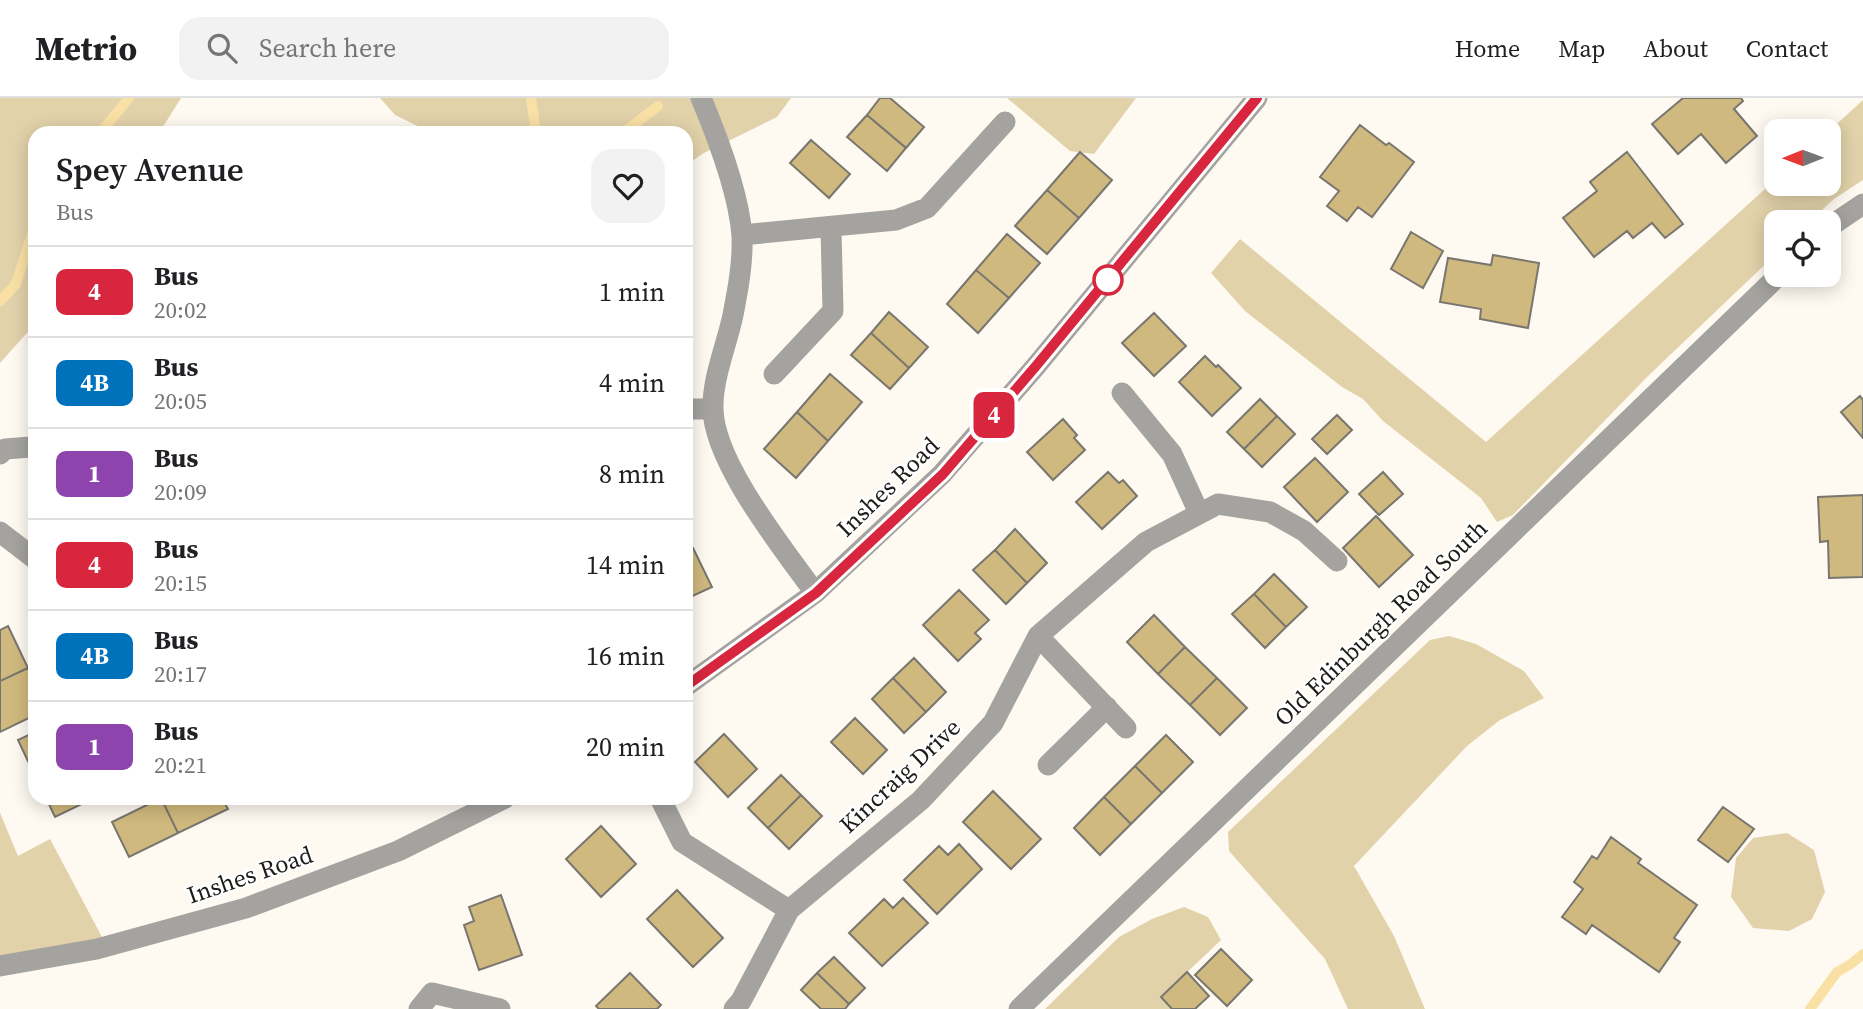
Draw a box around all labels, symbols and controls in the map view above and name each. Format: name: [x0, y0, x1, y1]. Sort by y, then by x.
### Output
search box: [179, 17, 669, 80]
text: Metrio: [35, 26, 137, 71]
icon: search: [203, 29, 241, 67]
text: Search here: [259, 30, 396, 66]
text: Home: [1455, 32, 1520, 65]
text: Map: [1558, 32, 1605, 65]
text: About: [1643, 32, 1708, 65]
text: Contact: [1746, 32, 1828, 65]
north arrow: [1764, 119, 1841, 196]
map controls: [1764, 119, 1841, 287]
text: Spey Avenue: [56, 147, 244, 192]
button: heart: [591, 149, 665, 223]
text: Bus: [56, 196, 93, 228]
button: locate: [1764, 210, 1841, 287]
text: Bus: [154, 258, 198, 294]
unlabelled marker: [1093, 265, 1123, 295]
text: 1 min: [599, 274, 665, 310]
text: 4: [88, 275, 101, 308]
text: 20:02: [154, 294, 207, 326]
text: Bus: [154, 349, 198, 385]
text: 4 min: [599, 365, 665, 401]
text: 4B: [80, 366, 109, 399]
text: 20:05: [154, 385, 207, 417]
line badge: 4: [971, 392, 1017, 438]
text: 4: [987, 398, 1001, 431]
street label: Inshes Road: [829, 429, 946, 544]
text: Bus: [154, 440, 198, 476]
text: 8 min: [599, 456, 665, 492]
text: 1: [88, 457, 101, 490]
text: 20:09: [154, 476, 207, 508]
street label: Old Edinburgh Road South: [1267, 512, 1494, 733]
text: Bus: [154, 531, 198, 567]
text: 14 min: [586, 547, 665, 583]
text: 4: [88, 548, 101, 581]
text: 20:15: [154, 567, 207, 599]
text: Bus: [154, 622, 198, 658]
text: 16 min: [586, 638, 665, 674]
text: 4B: [80, 639, 109, 672]
text: 20:17: [154, 658, 207, 690]
street label: Kincraig Drive: [832, 711, 967, 840]
text: Bus: [154, 713, 198, 749]
text: 20 min: [586, 729, 665, 765]
text: 1: [88, 730, 101, 763]
text: 20:21: [154, 749, 207, 781]
street label: Inshes Road: [183, 838, 317, 911]

